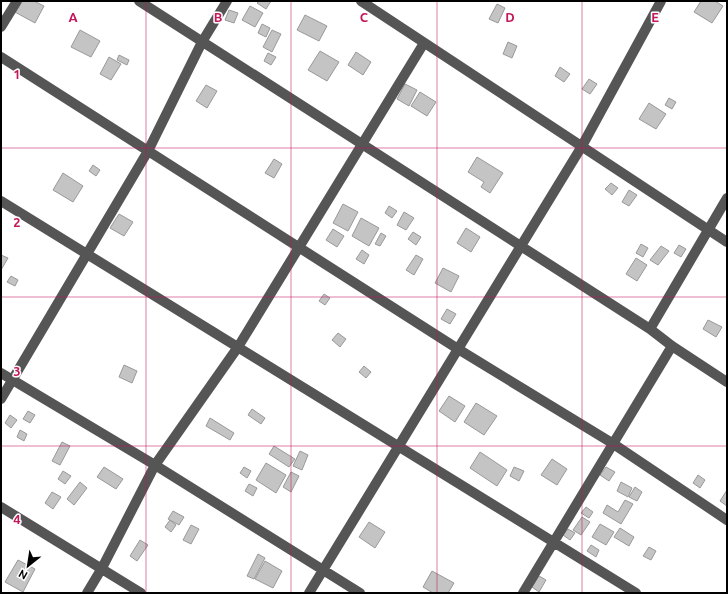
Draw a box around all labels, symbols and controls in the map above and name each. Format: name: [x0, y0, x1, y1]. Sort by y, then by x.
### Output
text: A: [68, 10, 78, 24]
text: B: [214, 10, 223, 24]
text: C: [360, 10, 369, 24]
text: D: [505, 10, 515, 24]
text: E: [651, 10, 659, 24]
text: 1: [13, 67, 21, 81]
text: 2: [13, 215, 21, 229]
text: 3: [13, 364, 21, 378]
text: 4: [13, 512, 21, 526]
north arrow: [8, 546, 48, 586]
text: N: [16, 567, 30, 582]

